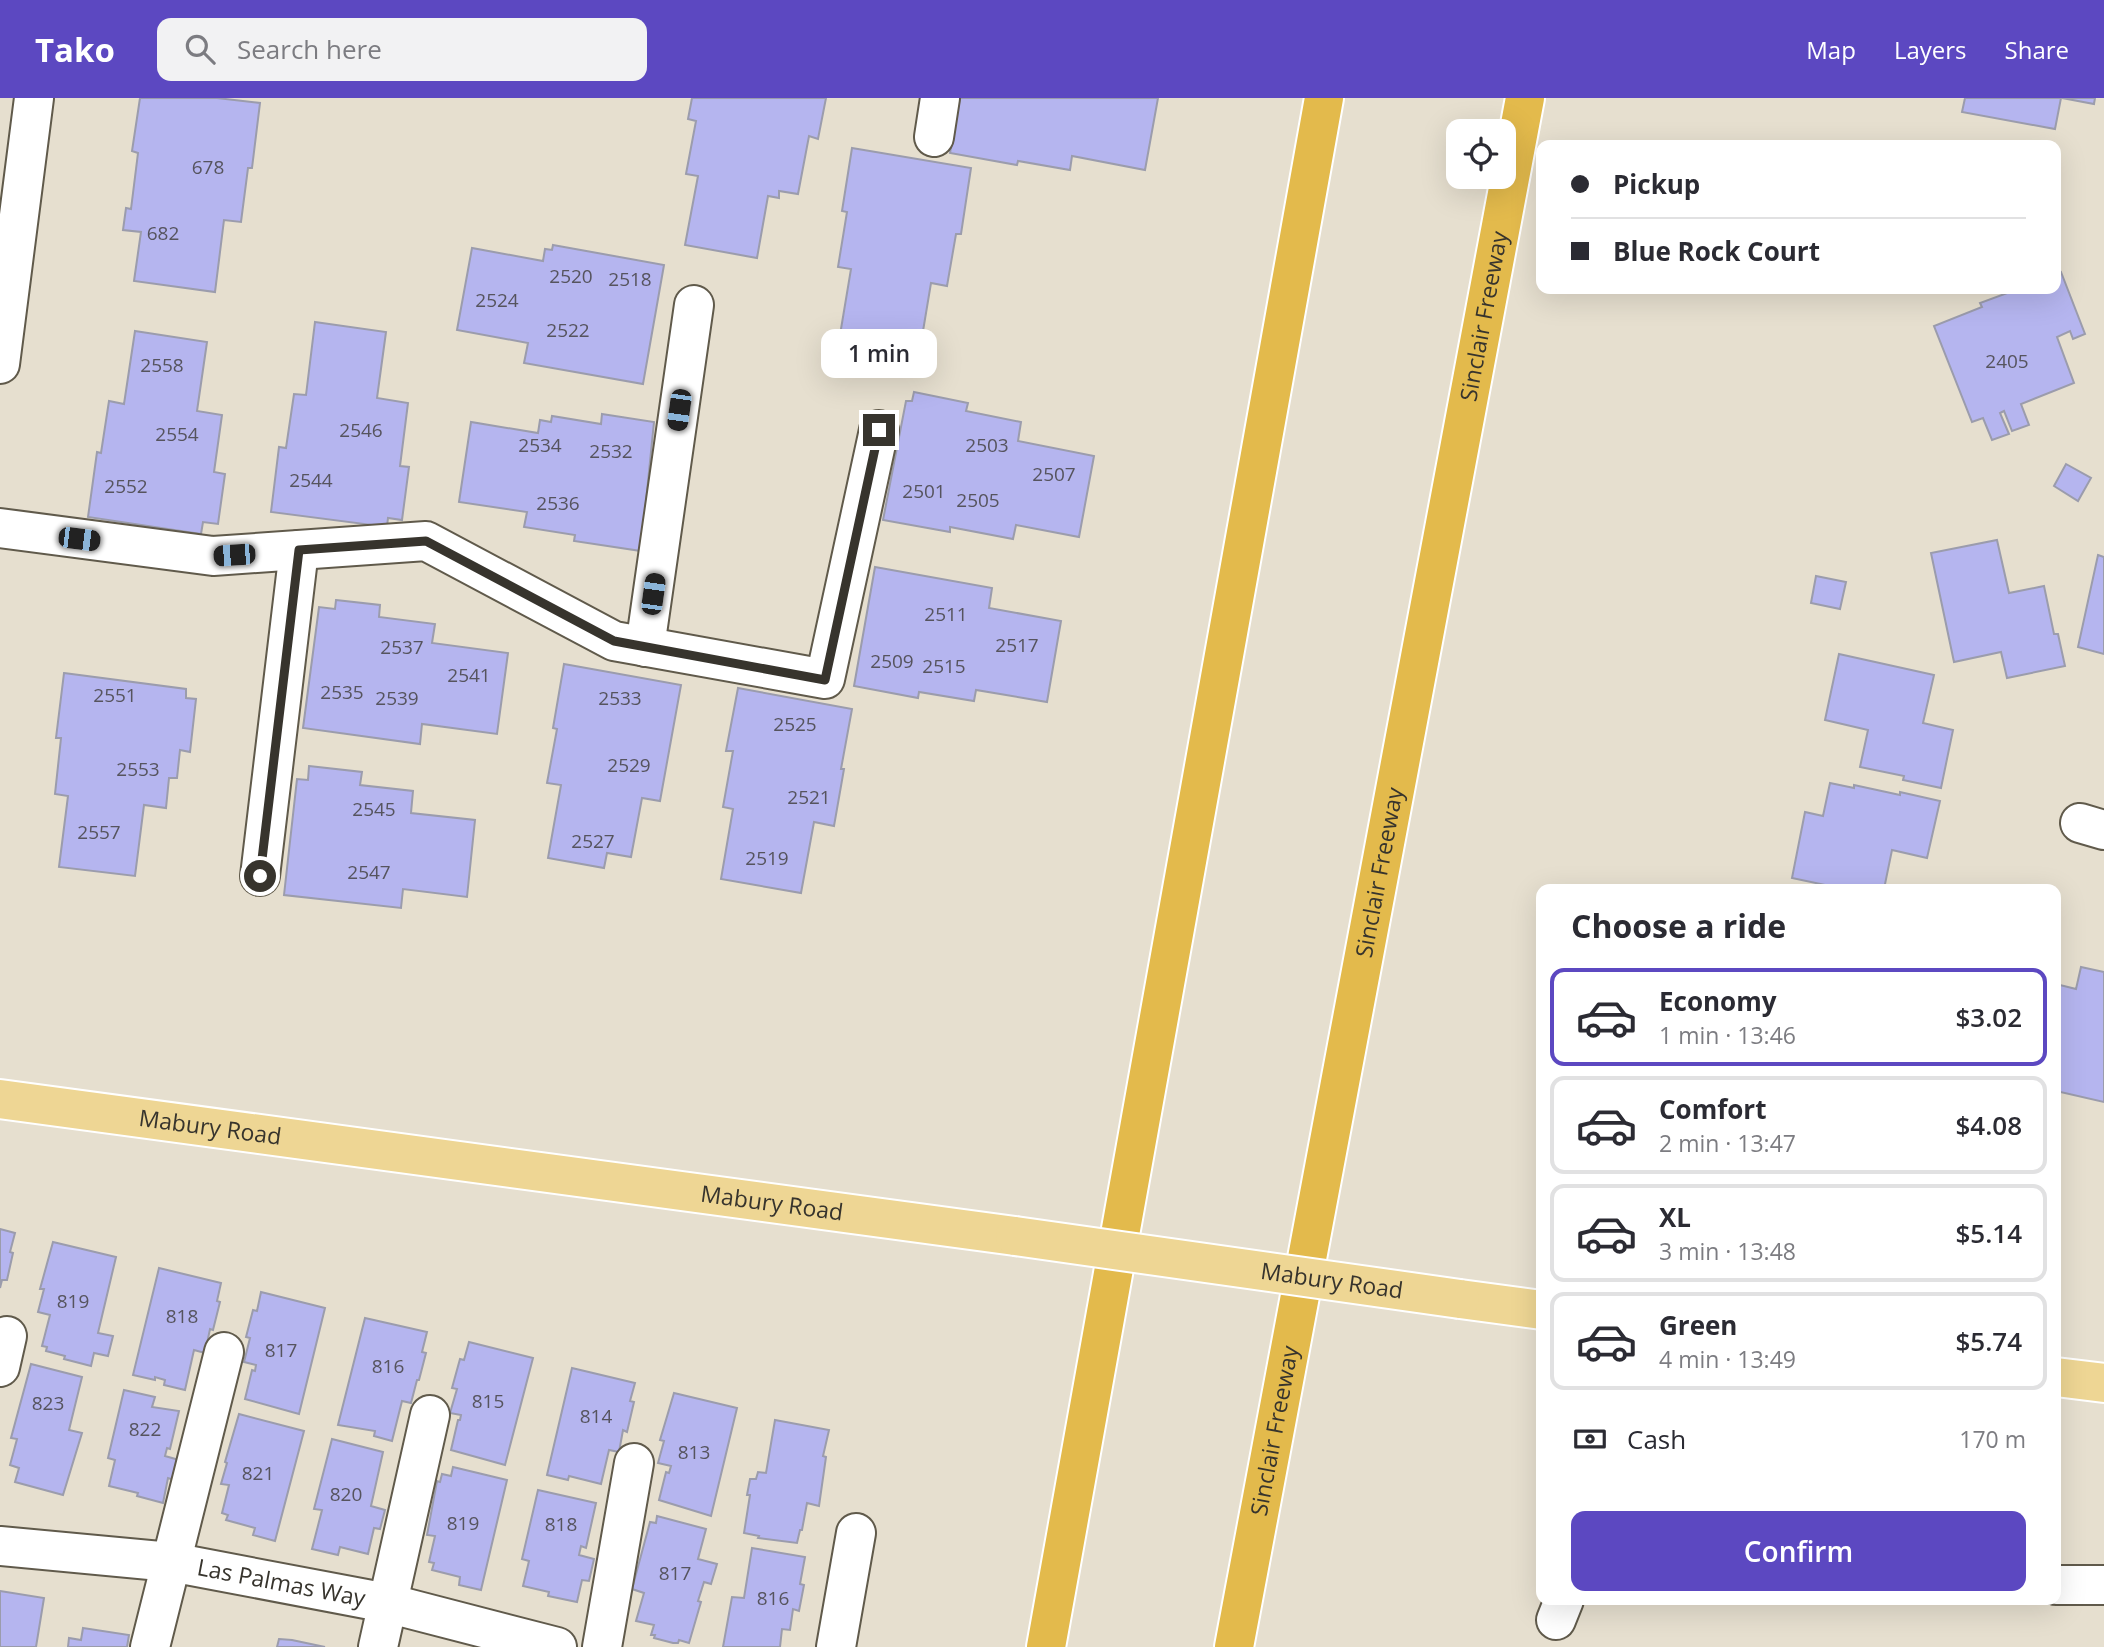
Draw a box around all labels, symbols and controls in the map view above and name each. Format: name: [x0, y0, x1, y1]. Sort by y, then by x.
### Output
search box: [157, 18, 647, 81]
text: Tako: [35, 27, 115, 72]
icon: search: [181, 30, 219, 68]
text: Search here: [237, 31, 382, 67]
text: Map: [1806, 33, 1856, 66]
text: Layers: [1894, 33, 1967, 66]
text: Share: [2005, 33, 2069, 66]
map controls: [1446, 119, 1516, 189]
button: locate: [1446, 119, 1516, 189]
house number: 678: [192, 154, 224, 180]
text: Pickup: [1613, 166, 1700, 202]
house number: 682: [147, 220, 179, 246]
street label: Sinclair Freeway: [1451, 228, 1515, 404]
text: Blue Rock Court: [1613, 233, 1820, 269]
house number: 2520: [549, 263, 593, 289]
house number: 2518: [608, 266, 652, 292]
house number: 2524: [475, 287, 519, 313]
house number: 2522: [546, 317, 590, 343]
callout: 1 min: [821, 328, 937, 378]
text: 1 min: [848, 337, 910, 369]
house number: 2405: [1985, 348, 2029, 374]
house number: 2558: [140, 352, 184, 378]
car: [666, 388, 693, 432]
route end: [863, 414, 895, 446]
house number: 2546: [339, 417, 383, 443]
house number: 2554: [155, 421, 199, 447]
house number: 2534: [518, 432, 562, 458]
house number: 2503: [965, 432, 1009, 458]
house number: 2532: [589, 438, 633, 464]
house number: 2507: [1032, 461, 1076, 487]
house number: 2544: [289, 467, 333, 493]
house number: 2552: [104, 473, 148, 499]
house number: 2501: [902, 478, 946, 504]
house number: 2505: [956, 487, 1000, 513]
house number: 2536: [536, 490, 580, 516]
car: [57, 526, 102, 552]
car: [213, 543, 256, 567]
car: [640, 572, 667, 616]
house number: 2511: [924, 601, 968, 627]
house number: 2517: [995, 632, 1039, 658]
house number: 2537: [380, 634, 424, 660]
house number: 2509: [870, 648, 914, 674]
house number: 2515: [922, 653, 966, 679]
house number: 2541: [447, 662, 491, 688]
house number: 2535: [320, 679, 364, 705]
house number: 2551: [93, 682, 137, 708]
house number: 2539: [375, 685, 419, 711]
house number: 2533: [598, 685, 642, 711]
house number: 2525: [773, 711, 817, 737]
house number: 2529: [607, 752, 651, 778]
house number: 2553: [116, 756, 160, 782]
house number: 2521: [787, 784, 831, 810]
street label: Sinclair Freeway: [1347, 784, 1410, 960]
house number: 2545: [352, 796, 396, 822]
house number: 2557: [77, 819, 121, 845]
house number: 2527: [571, 828, 615, 854]
house number: 2519: [745, 845, 789, 871]
house number: 2547: [347, 859, 391, 885]
route start: [244, 860, 276, 892]
text: Choose a ride: [1571, 904, 1786, 947]
text: Economy: [1659, 983, 1777, 1019]
icon: car: [1575, 986, 1638, 1049]
text: $3.02: [1955, 999, 2022, 1035]
text: 1 min · 13:46: [1659, 1019, 1796, 1051]
text: Comfort: [1659, 1091, 1766, 1127]
icon: car: [1575, 1094, 1638, 1157]
street label: Mabury Road: [137, 1101, 283, 1152]
text: $4.08: [1955, 1107, 2022, 1143]
text: 2 min · 13:47: [1659, 1127, 1796, 1159]
street label: Mabury Road: [699, 1177, 845, 1228]
text: XL: [1659, 1199, 1691, 1235]
icon: car: [1575, 1202, 1638, 1265]
text: $5.14: [1955, 1215, 2022, 1251]
text: 3 min · 13:48: [1659, 1235, 1796, 1267]
street label: Mabury Road: [1259, 1254, 1405, 1306]
house number: 819: [57, 1288, 89, 1314]
house number: 818: [166, 1303, 198, 1329]
text: Green: [1659, 1307, 1737, 1343]
icon: car: [1575, 1310, 1638, 1373]
text: $5.74: [1955, 1323, 2022, 1359]
house number: 817: [265, 1337, 297, 1363]
street label: Sinclair Freeway: [1242, 1342, 1305, 1518]
text: 4 min · 13:49: [1659, 1343, 1796, 1375]
house number: 816: [372, 1353, 404, 1379]
house number: 815: [472, 1388, 504, 1414]
house number: 823: [32, 1390, 64, 1416]
house number: 814: [580, 1403, 612, 1429]
house number: 822: [129, 1416, 161, 1442]
icon: cash: [1571, 1420, 1609, 1458]
text: Cash: [1627, 1421, 1686, 1457]
text: 170 m: [1959, 1423, 2026, 1455]
house number: 813: [678, 1439, 710, 1465]
house number: 821: [242, 1460, 274, 1486]
house number: 820: [330, 1481, 362, 1507]
house number: 819: [447, 1510, 479, 1536]
house number: 818: [545, 1511, 577, 1537]
button: Confirm: [1571, 1511, 2026, 1591]
street label: Las Palmas Way: [195, 1550, 369, 1614]
house number: 817: [659, 1560, 691, 1586]
house number: 816: [757, 1585, 789, 1611]

